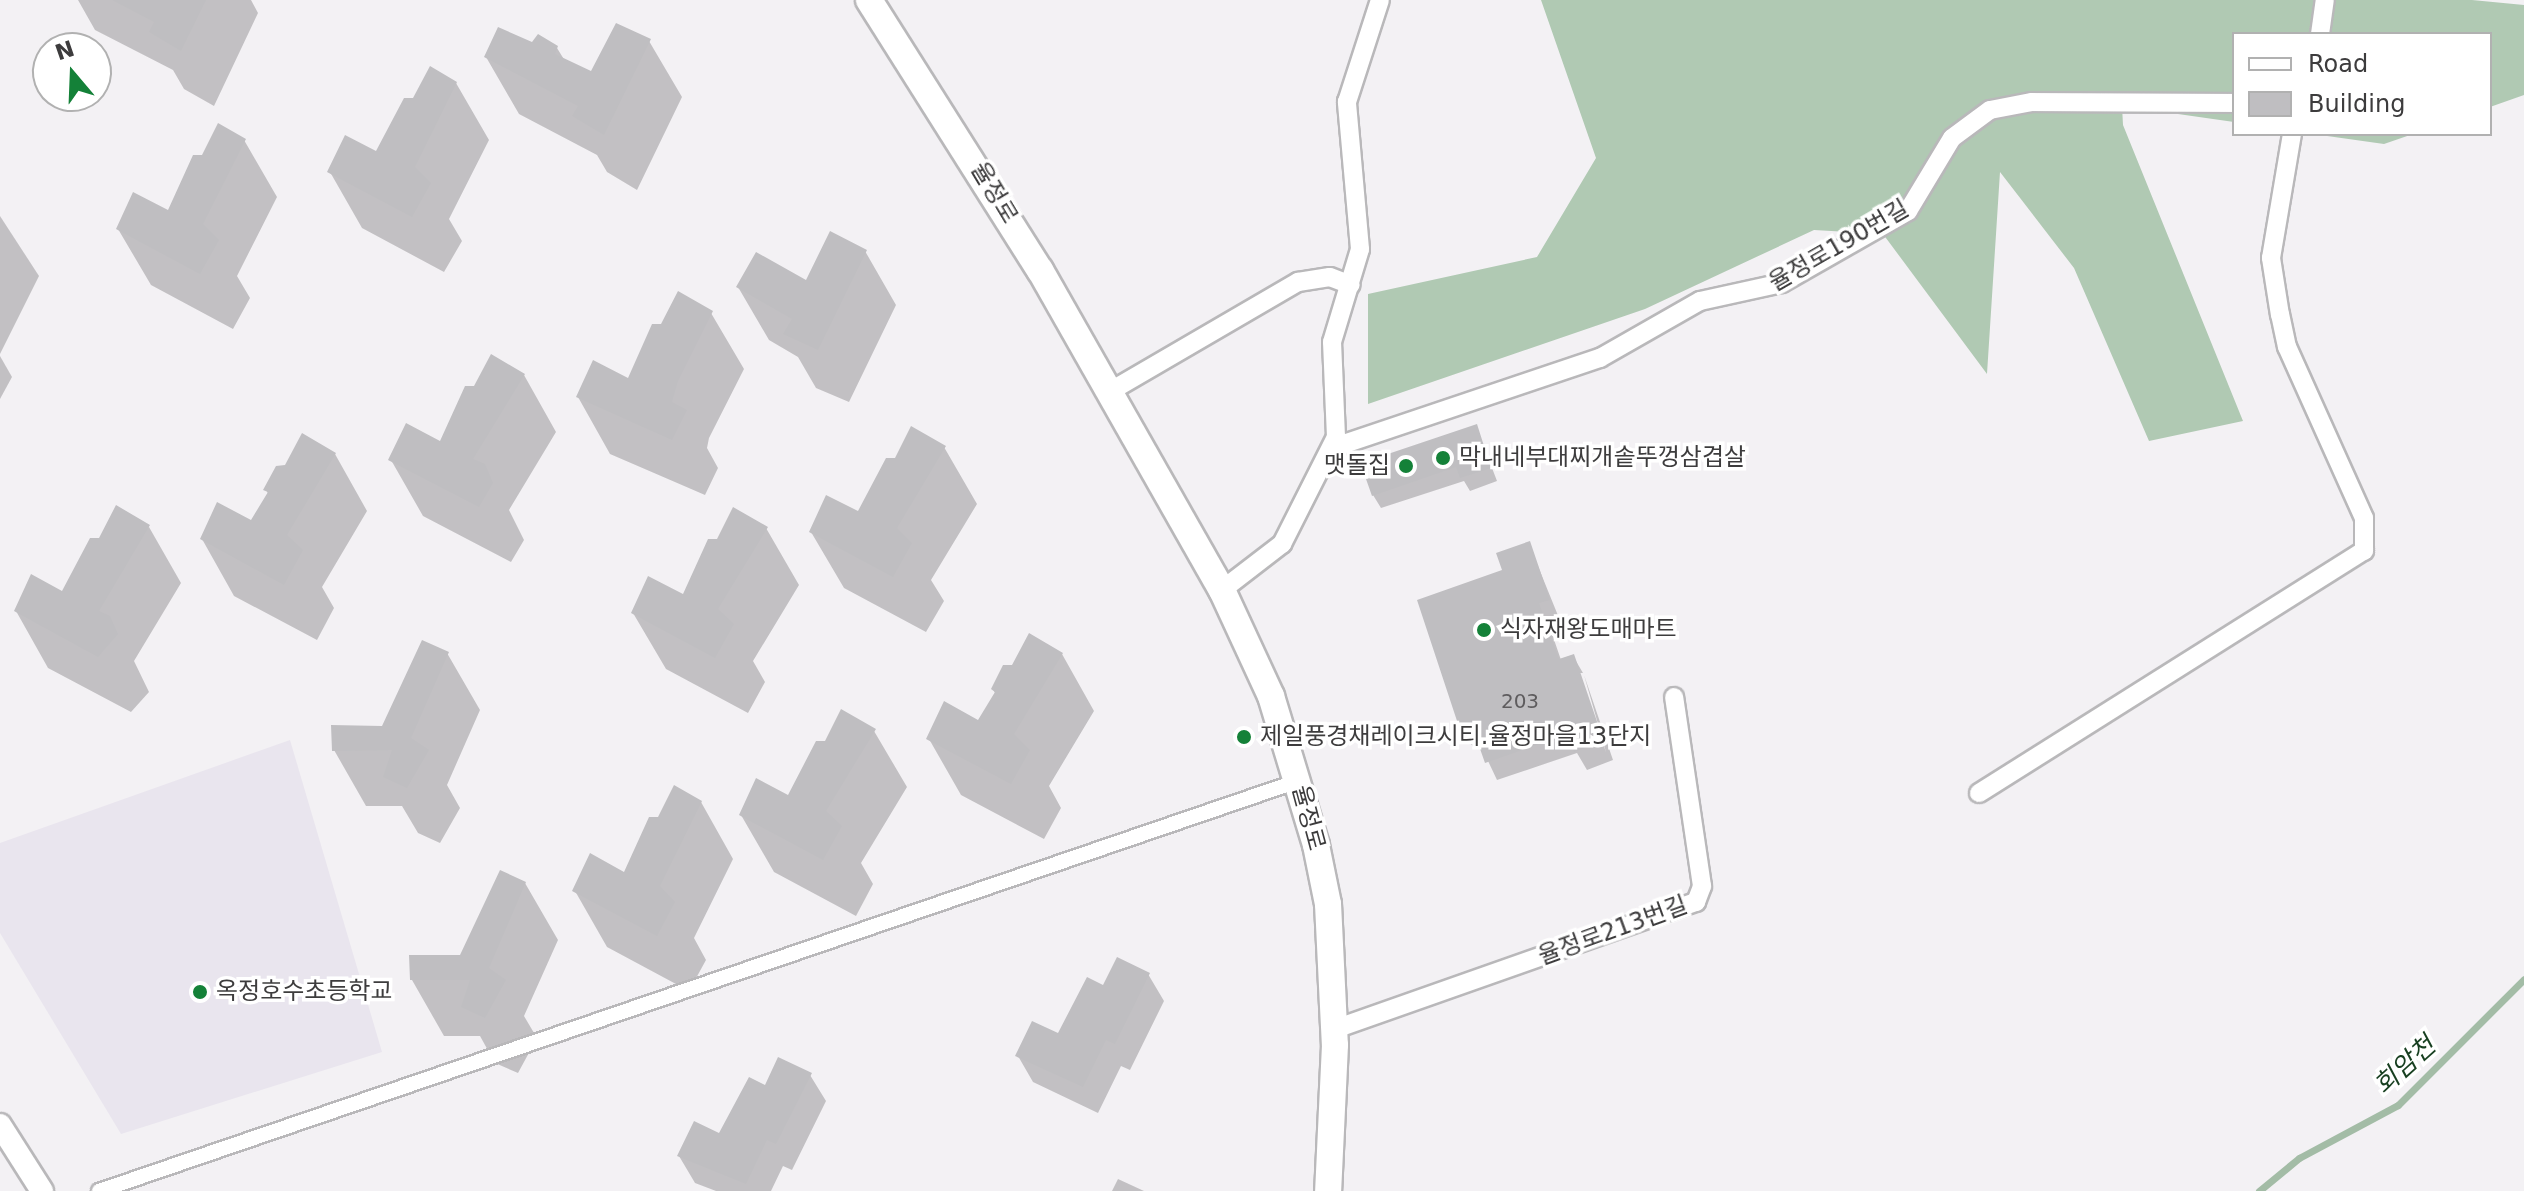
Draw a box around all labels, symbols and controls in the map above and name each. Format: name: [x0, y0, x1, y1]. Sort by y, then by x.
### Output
north arrow: [32, 32, 112, 112]
legend: [2232, 32, 2492, 136]
text: N: [52, 36, 77, 66]
text: Road: [2308, 50, 2368, 78]
text: Building: [2308, 90, 2405, 118]
street label: 율정로: [965, 157, 1023, 229]
street label: 율정로190번길: [1764, 194, 1914, 298]
place label: 막내네부대찌개솥뚜껑삼겹살: [1459, 444, 1746, 472]
marker: 막내네부대찌개솥뚜껑삼겹살: [1434, 449, 1452, 467]
place label: 맷돌집: [1324, 452, 1390, 480]
marker: 맷돌집: [1397, 457, 1415, 475]
place label: 식자재왕도매마트: [1500, 616, 1677, 644]
marker: 식자재왕도매마트: [1475, 621, 1493, 639]
house number: 203: [1501, 689, 1539, 713]
place label: 제일풍경채레이크시티.율정마을13단지: [1260, 723, 1651, 751]
marker: 제일풍경채레이크시티.율정마을13단지: [1235, 728, 1253, 746]
street label: 율정로: [1286, 782, 1330, 854]
street label: 율정로213번길: [1535, 891, 1691, 971]
place label: 옥정호수초등학교: [216, 978, 393, 1006]
marker: 옥정호수초등학교: [191, 983, 209, 1001]
water label: 회암천: [2368, 1030, 2442, 1102]

